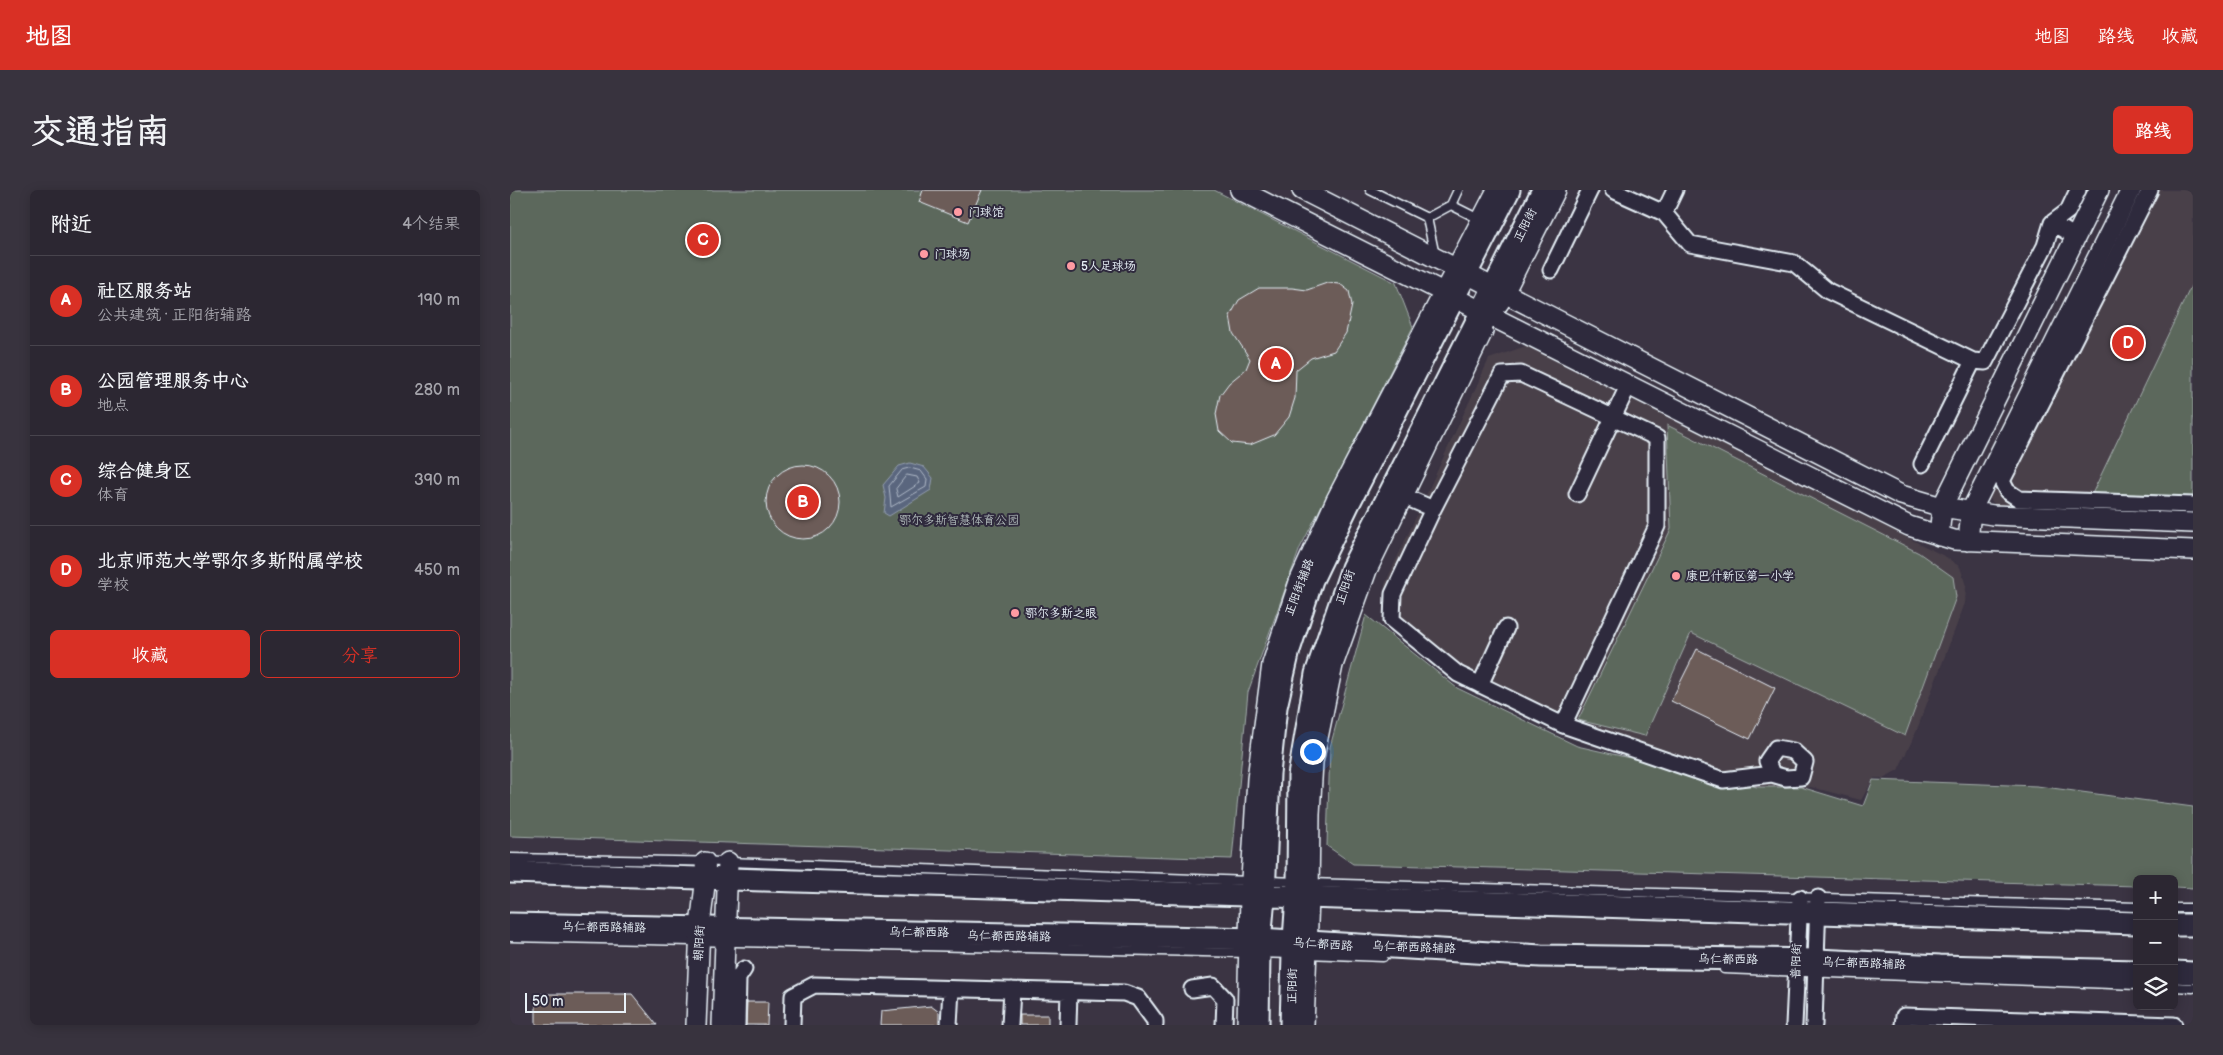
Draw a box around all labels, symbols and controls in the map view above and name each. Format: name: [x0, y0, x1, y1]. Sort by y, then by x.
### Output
text: 地图: [25, 22, 73, 51]
text: 地图: [2034, 26, 2070, 47]
text: 路线: [2098, 26, 2134, 47]
text: 收藏: [2162, 26, 2198, 47]
button: 路线: [2113, 106, 2193, 154]
text: 交通指南: [30, 111, 170, 154]
place label: 门球馆: [968, 205, 1004, 220]
marker: 门球馆: [952, 206, 964, 218]
street label: 正阳街: [1511, 206, 1540, 245]
text: 附近: [50, 212, 92, 237]
text: 4个结果: [402, 215, 460, 234]
pin: C: [687, 221, 719, 259]
place label: 门球场: [934, 247, 970, 262]
marker: 门球场: [918, 248, 930, 260]
place label: 5人足球场: [1081, 259, 1136, 274]
marker: 5人足球场: [1065, 260, 1077, 272]
text: 社区服务站: [97, 280, 192, 303]
text: A: [61, 291, 71, 310]
text: 190 m: [418, 291, 460, 310]
text: 公共建筑 · 正阳街辅路: [97, 306, 251, 325]
pin: D: [2112, 324, 2144, 362]
pin: A: [1260, 345, 1292, 383]
text: 公园管理服务中心: [97, 370, 249, 393]
text: B: [60, 381, 72, 400]
text: 280 m: [414, 381, 460, 400]
text: 地点: [97, 396, 129, 415]
text: 综合健身区: [97, 460, 192, 483]
text: C: [60, 471, 72, 490]
text: 390 m: [414, 471, 460, 490]
pin: B: [787, 483, 819, 521]
text: 体育: [97, 486, 129, 505]
park label: 鄂尔多斯智慧体育公园: [899, 513, 1019, 528]
text: 北京师范大学鄂尔多斯附属学校: [97, 550, 363, 573]
street label: 正阳街辅路: [1282, 556, 1317, 618]
text: D: [60, 561, 72, 580]
text: 450 m: [414, 561, 460, 580]
street label: 正阳街: [1333, 568, 1358, 607]
place label: 康巴什新区第一小学: [1686, 569, 1794, 584]
marker: 康巴什新区第一小学: [1670, 570, 1682, 582]
text: 学校: [97, 576, 129, 595]
place label: 鄂尔多斯之眼: [1025, 606, 1097, 621]
marker: 鄂尔多斯之眼: [1009, 607, 1021, 619]
button: 收藏: [50, 630, 250, 678]
button: 分享: [260, 630, 460, 678]
your location: [1300, 739, 1326, 765]
map controls: [2133, 875, 2178, 1010]
button: +: [2133, 875, 2178, 920]
street label: 乌仁都西路辅路: [562, 919, 646, 936]
button: −: [2133, 920, 2178, 965]
street label: 乌仁都西路: [889, 924, 949, 941]
street label: 朝阳街: [691, 925, 708, 961]
street label: 乌仁都西路辅路: [967, 928, 1051, 945]
street label: 乌仁都西路: [1293, 935, 1353, 954]
street label: 乌仁都西路辅路: [1372, 939, 1456, 956]
street label: 普阳街: [1788, 943, 1805, 979]
street label: 乌仁都西路: [1698, 951, 1758, 968]
street label: 乌仁都西路辅路: [1822, 955, 1906, 972]
button: layers: [2133, 965, 2178, 1010]
street label: 正阳街: [1285, 968, 1300, 1004]
scale bar: [525, 990, 626, 1013]
text: 50 m: [532, 993, 564, 1010]

